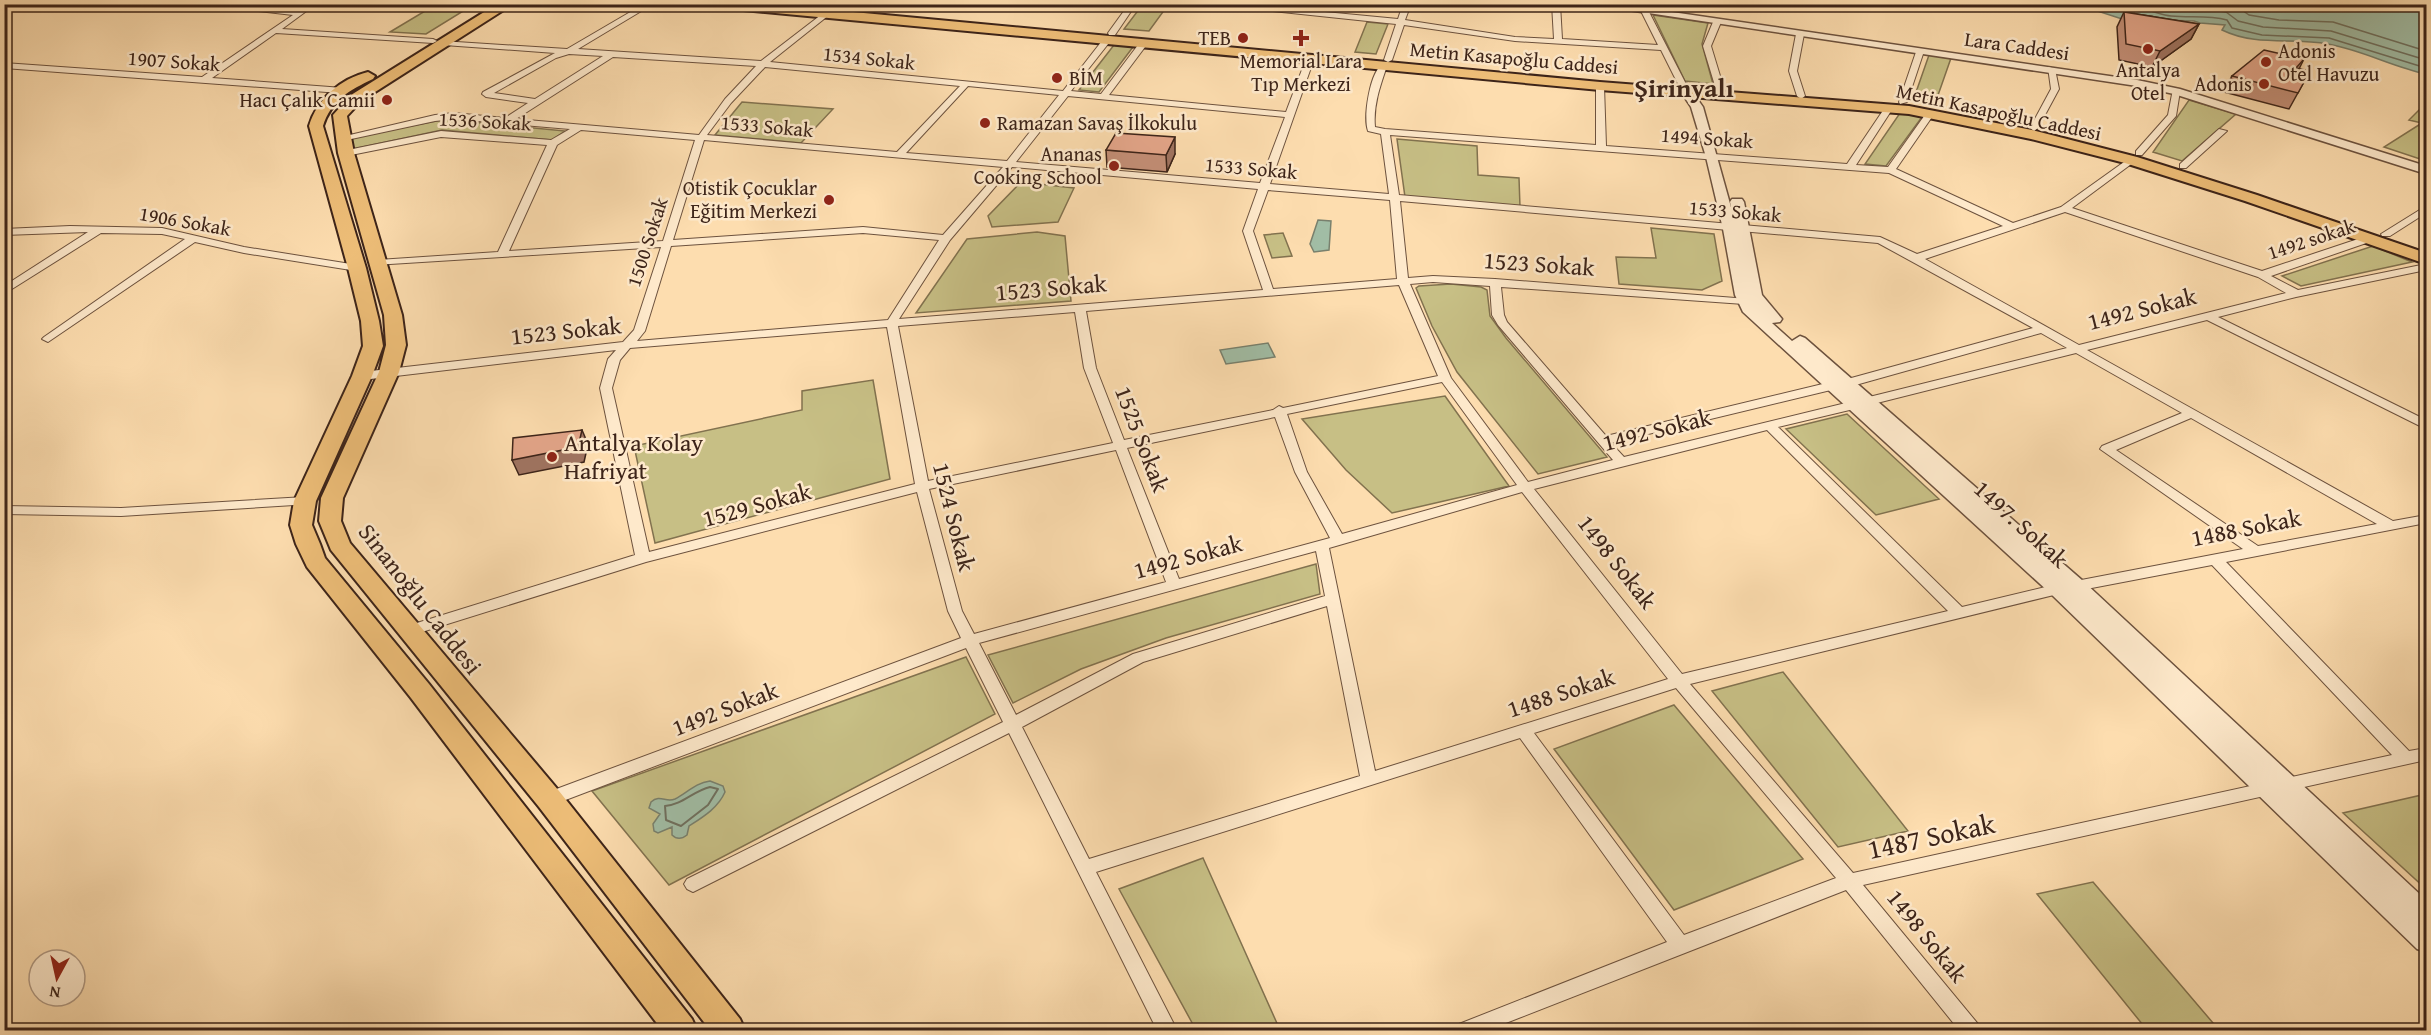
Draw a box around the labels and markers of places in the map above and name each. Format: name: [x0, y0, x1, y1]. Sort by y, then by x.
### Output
place label: TEB: [1198, 23, 1231, 52]
marker: Memorial Lara Tıp Merkezi: [1292, 29, 1310, 47]
marker: TEB: [1236, 31, 1250, 45]
place label: Adonis Otel Havuzu: [2278, 36, 2380, 88]
marker: Antalya Otel: [2141, 42, 2155, 56]
place label: Memorial Lara Tıp Merkezi: [1240, 46, 1363, 98]
place label: Antalya Otel: [2116, 55, 2181, 107]
marker: Adonis Otel Havuzu: [2259, 55, 2273, 69]
place label: BİM: [1069, 63, 1103, 92]
place label: Adonis: [2194, 69, 2252, 98]
marker: BİM: [1050, 71, 1064, 85]
marker: Adonis: [2257, 77, 2271, 91]
place label: Hacı Çalık Camii: [239, 85, 375, 114]
marker: Hacı Çalık Camii: [380, 93, 394, 107]
place label: Ramazan Savaş İlkokulu: [997, 108, 1197, 137]
marker: Ramazan Savaş İlkokulu: [978, 116, 992, 130]
place label: Ananas Cooking School: [974, 139, 1102, 191]
marker: Ananas Cooking School: [1107, 159, 1121, 173]
place label: Otistik Çocuklar Eğitim Merkezi: [683, 173, 817, 225]
marker: Otistik Çocuklar Eğitim Merkezi: [822, 193, 836, 207]
place label: Antalya Kolay Hafriyat: [564, 425, 703, 488]
marker: Antalya Kolay Hafriyat: [545, 450, 559, 464]

